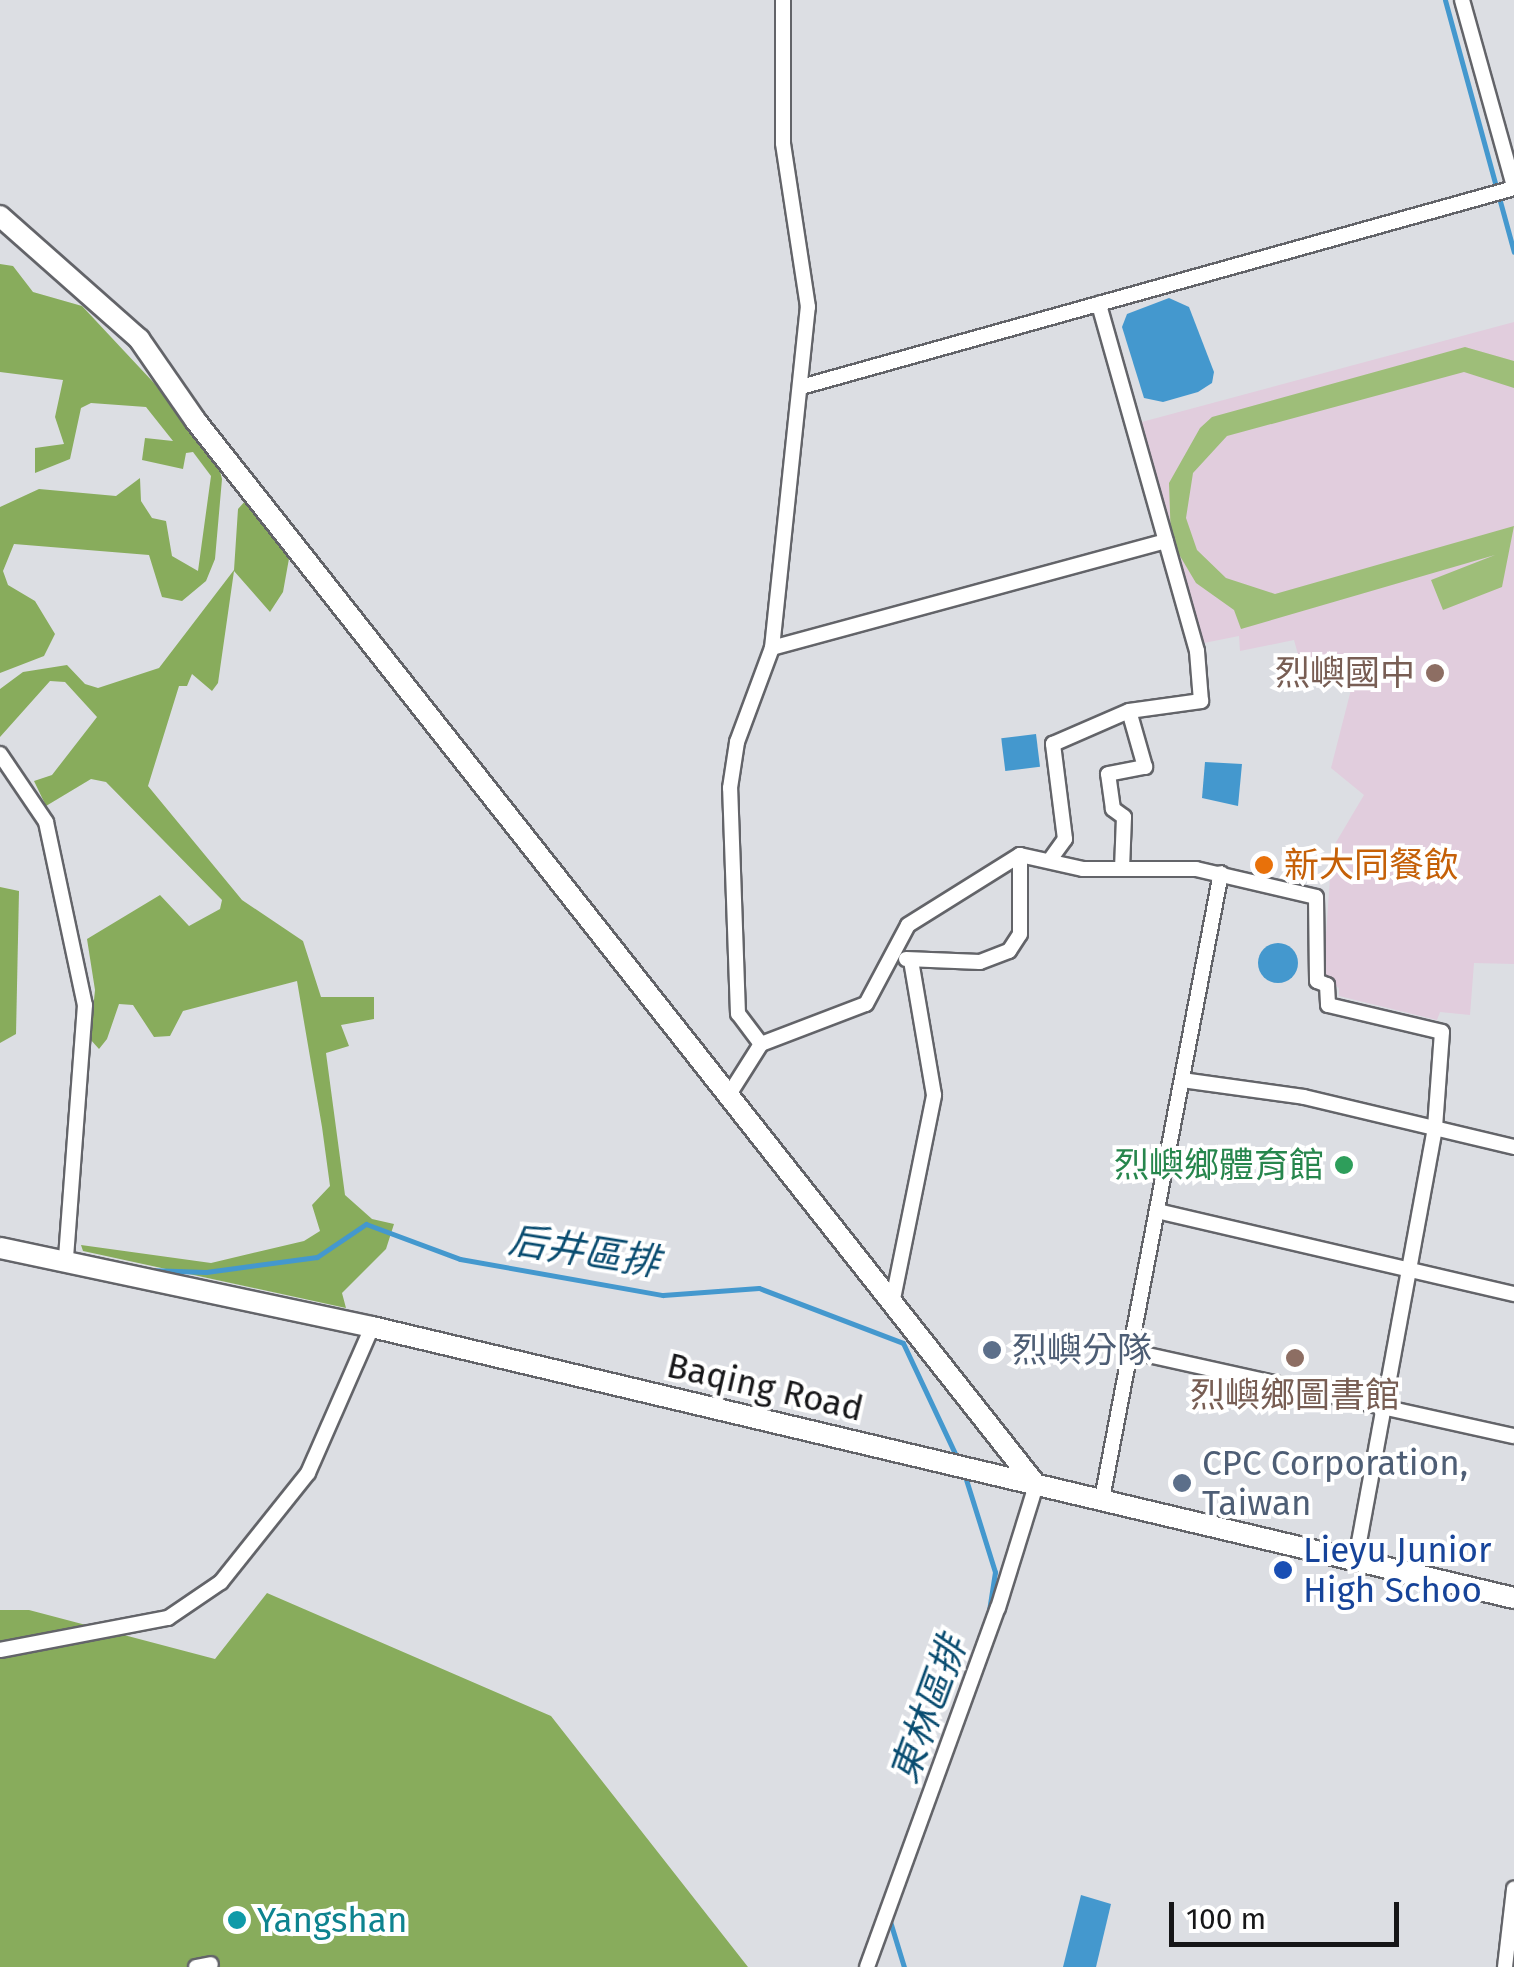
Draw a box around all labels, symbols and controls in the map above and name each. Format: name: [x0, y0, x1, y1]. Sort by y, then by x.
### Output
place label: 烈嶼國中: [1275, 652, 1415, 694]
marker: 烈嶼國中: [1424, 662, 1446, 684]
place label: 新大同餐飲: [1284, 844, 1459, 886]
marker: 新大同餐飲: [1253, 854, 1275, 876]
place label: 烈嶼鄉體育館: [1114, 1144, 1324, 1186]
marker: 烈嶼鄉體育館: [1333, 1154, 1355, 1176]
water label: 后井區排: [505, 1218, 663, 1286]
place label: 烈嶼分隊: [1012, 1329, 1152, 1371]
marker: 烈嶼分隊: [981, 1339, 1003, 1361]
street label: Baqing Road: [663, 1344, 867, 1430]
marker: 烈嶼鄉圖書館: [1284, 1347, 1306, 1369]
place label: 烈嶼鄉圖書館: [1190, 1374, 1400, 1416]
place label: CPC Corporation, Taiwan: [1202, 1442, 1468, 1524]
marker: CPC Corporation, Taiwan: [1171, 1472, 1193, 1494]
place label: Lieyu Junior High Schoo: [1303, 1529, 1491, 1611]
marker: Lieyu Junior High Schoo: [1272, 1559, 1294, 1581]
water label: 東林區排: [882, 1631, 976, 1789]
scale bar: [1174, 1882, 1404, 1944]
place label: Yangshan: [257, 1899, 407, 1941]
text: 100 m: [1186, 1901, 1266, 1937]
marker: Yangshan: [226, 1909, 248, 1931]

